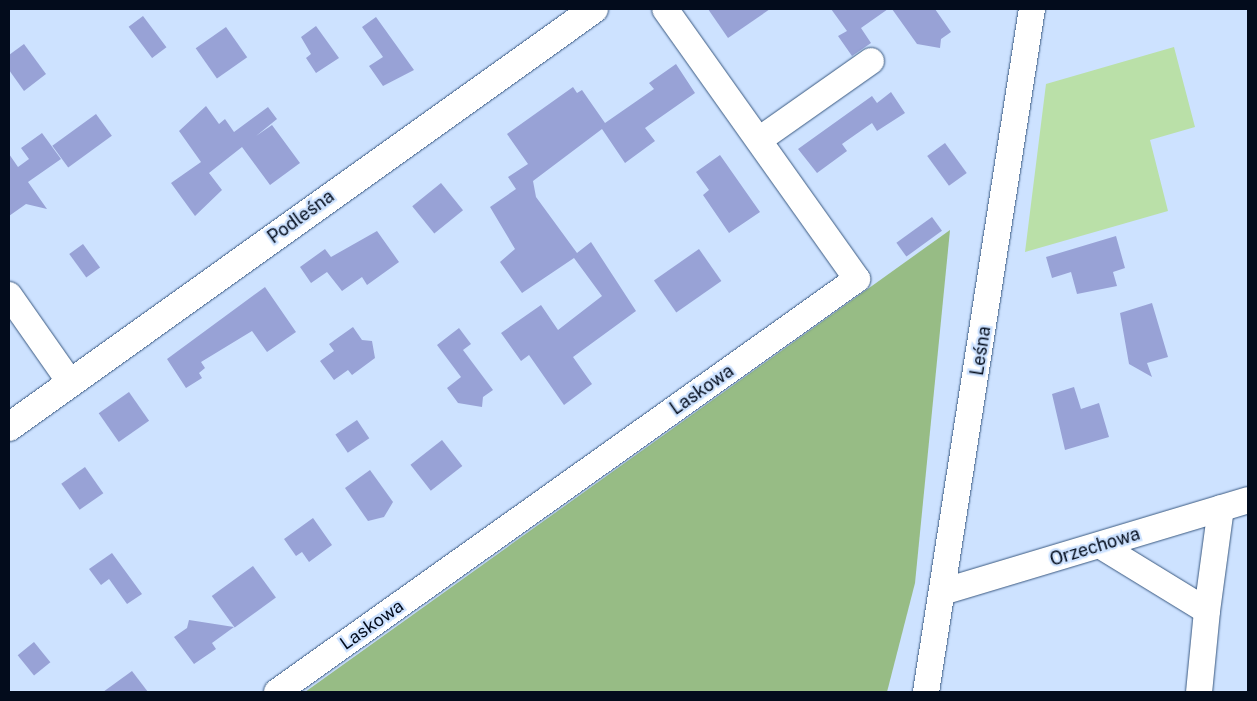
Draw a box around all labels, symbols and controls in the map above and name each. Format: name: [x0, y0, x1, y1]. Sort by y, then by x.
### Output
street label: Podleśna: [264, 186, 338, 248]
street label: Leśna: [966, 325, 996, 377]
street label: Laskowa: [666, 360, 738, 420]
street label: Orzechowa: [1047, 523, 1143, 571]
street label: Laskowa: [336, 595, 408, 655]

